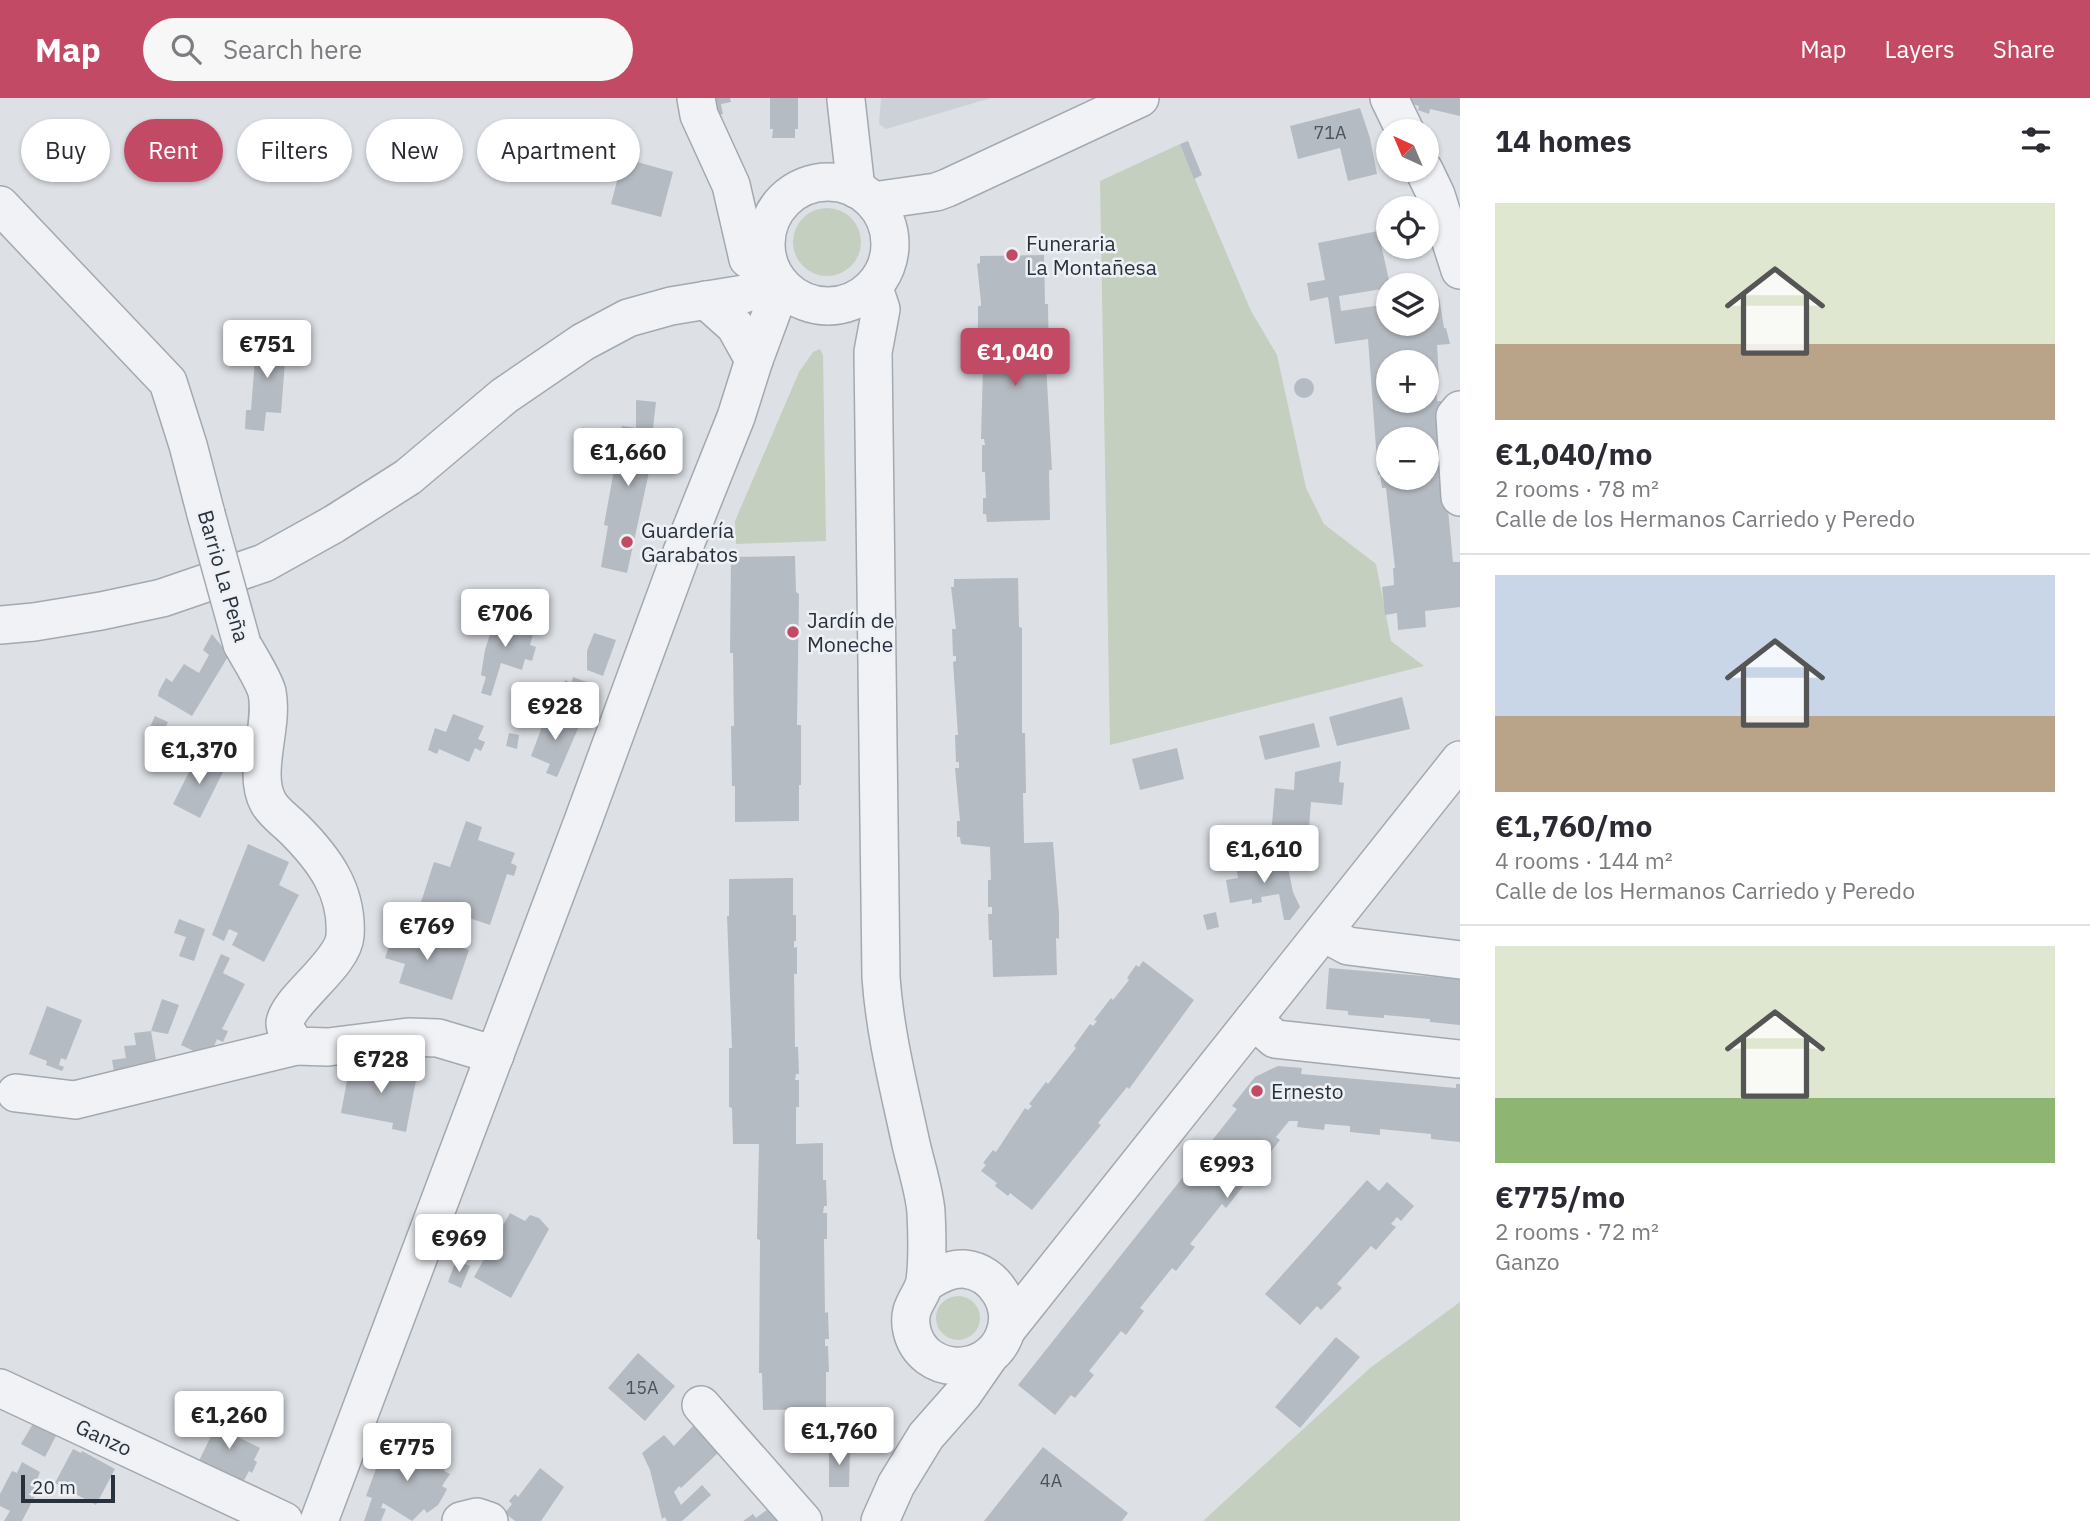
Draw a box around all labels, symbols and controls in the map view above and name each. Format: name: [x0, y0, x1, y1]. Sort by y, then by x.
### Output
search box: [143, 18, 633, 81]
text: Map: [35, 28, 101, 71]
icon: search: [167, 30, 205, 68]
text: Search here: [223, 32, 362, 66]
text: Map: [1800, 33, 1847, 65]
text: Layers: [1885, 33, 1955, 65]
text: Share: [1993, 33, 2055, 65]
chip: Buy: [21, 119, 110, 182]
chip: Rent: [124, 119, 223, 182]
chip: Filters: [237, 119, 352, 182]
chip: New: [366, 119, 463, 182]
chip: Apartment: [477, 119, 640, 182]
north arrow: [1376, 119, 1438, 182]
map controls: [1376, 119, 1439, 490]
house number: 71A: [1313, 121, 1347, 144]
text: 14 homes: [1495, 121, 1632, 160]
icon: filters: [2017, 121, 2055, 159]
button: locate: [1376, 196, 1439, 259]
place label: Funeraria La Montañesa: [1026, 229, 1157, 281]
marker: Funeraria La Montañesa: [1004, 247, 1020, 263]
icon: home: [1712, 248, 1838, 374]
button: layers: [1376, 273, 1439, 336]
pin: €751: [226, 320, 308, 380]
text: €751: [239, 328, 295, 358]
pin: €1,040: [958, 328, 1072, 388]
text: €1,040: [977, 336, 1053, 366]
button: +: [1376, 350, 1439, 413]
button: −: [1376, 427, 1439, 490]
pin: €1,660: [571, 428, 685, 488]
text: €1,040/mo: [1495, 434, 1652, 473]
text: €1,660: [590, 436, 666, 466]
text: 2 rooms · 78 m²: [1495, 473, 1659, 503]
text: Calle de los Hermanos Carriedo y Peredo: [1495, 503, 1915, 533]
street label: Barrio La Peña: [192, 507, 256, 645]
place label: Guardería Garabatos: [641, 516, 738, 568]
marker: Guardería Garabatos: [619, 534, 635, 550]
pin: €706: [464, 589, 546, 649]
text: €706: [477, 597, 533, 627]
place label: Jardín de Moneche: [807, 606, 895, 658]
icon: home: [1712, 620, 1838, 746]
marker: Jardín de Moneche: [785, 624, 801, 640]
pin: €928: [514, 682, 596, 742]
text: €928: [527, 690, 583, 720]
pin: €1,370: [142, 726, 256, 786]
text: €1,370: [161, 734, 237, 764]
text: €1,760/mo: [1495, 806, 1652, 845]
pin: €1,610: [1207, 826, 1321, 885]
text: €1,610: [1226, 833, 1302, 863]
text: 4 rooms · 144 m²: [1495, 845, 1673, 875]
text: Calle de los Hermanos Carriedo y Peredo: [1495, 875, 1915, 905]
pin: €769: [386, 902, 468, 962]
text: €769: [399, 910, 455, 940]
icon: home: [1712, 991, 1838, 1117]
pin: €728: [340, 1035, 422, 1095]
text: €728: [353, 1043, 409, 1073]
place label: Ernesto: [1271, 1077, 1344, 1105]
marker: Ernesto: [1249, 1083, 1265, 1099]
pin: €993: [1186, 1140, 1268, 1200]
text: €993: [1199, 1148, 1255, 1178]
text: €775/mo: [1495, 1177, 1625, 1216]
pin: €969: [418, 1214, 500, 1274]
text: 2 rooms · 72 m²: [1495, 1216, 1659, 1246]
text: €969: [431, 1222, 487, 1252]
text: Ganzo: [1495, 1246, 1560, 1276]
house number: 15A: [625, 1376, 659, 1399]
pin: €1,260: [172, 1392, 286, 1451]
text: €1,260: [191, 1399, 267, 1429]
pin: €1,760: [782, 1408, 896, 1467]
street label: Ganzo: [71, 1412, 137, 1462]
text: €1,760: [801, 1415, 877, 1445]
pin: €775: [366, 1424, 448, 1483]
text: €775: [379, 1431, 435, 1461]
house number: 4A: [1040, 1469, 1063, 1492]
scale bar: [21, 1472, 116, 1504]
text: 20 m: [32, 1475, 76, 1499]

